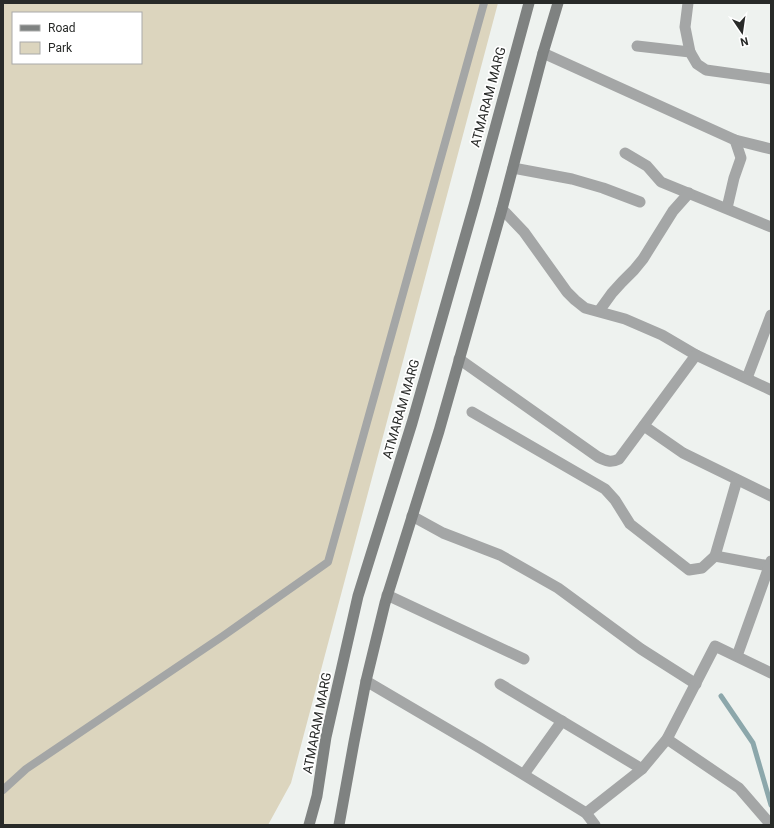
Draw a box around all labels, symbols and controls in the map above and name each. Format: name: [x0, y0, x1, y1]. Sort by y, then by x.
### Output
legend: [12, 12, 142, 64]
north arrow: [722, 12, 762, 52]
text: Road: [48, 21, 76, 35]
text: N: [739, 34, 749, 49]
text: Park: [48, 41, 73, 55]
street label: ATMARAM MARG: [467, 45, 509, 149]
street label: ATMARAM MARG: [380, 357, 422, 461]
street label: ATMARAM MARG: [300, 671, 334, 775]

